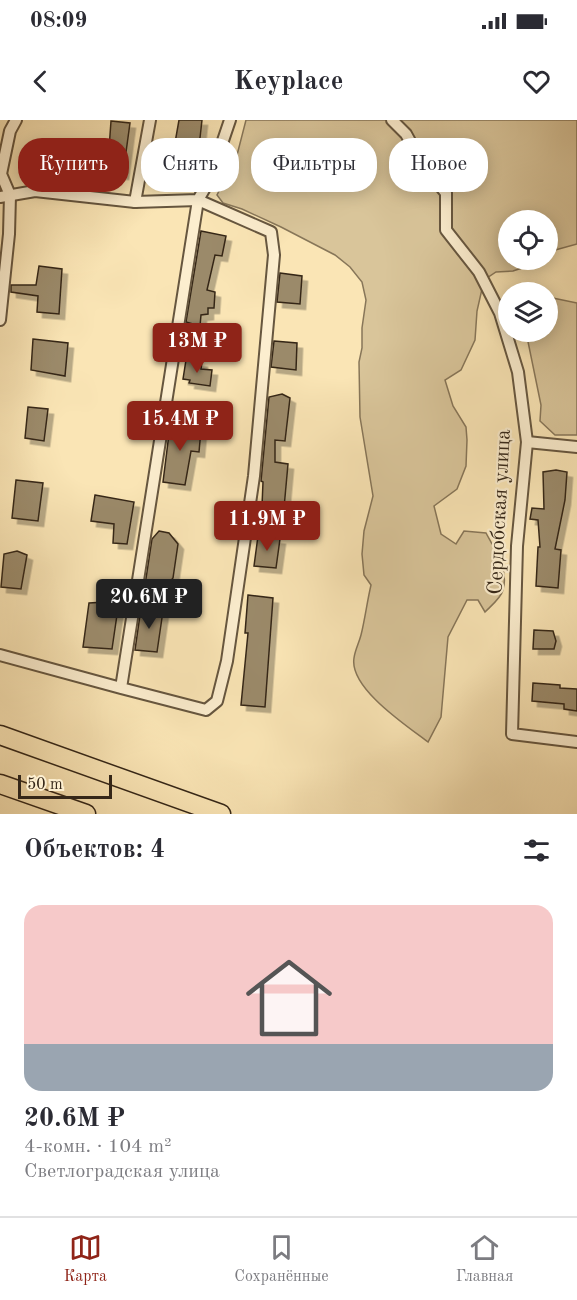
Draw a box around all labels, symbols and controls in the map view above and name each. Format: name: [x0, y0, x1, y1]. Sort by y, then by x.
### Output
text: 08:09: [30, 10, 87, 32]
icon: back: [24, 65, 57, 98]
icon: heart: [520, 65, 553, 98]
text: Keyplace: [234, 68, 343, 95]
chip: Купить: [18, 138, 129, 192]
chip: Снять: [141, 138, 239, 192]
chip: Фильтры: [251, 138, 377, 192]
chip: Новое: [389, 138, 488, 192]
map controls: [498, 210, 558, 342]
button: locate: [498, 210, 558, 270]
button: layers: [498, 282, 558, 342]
pin: 13M ₽: [155, 323, 239, 374]
text: 13M ₽: [167, 332, 227, 352]
pin: 15.4M ₽: [125, 401, 235, 452]
text: 15.4M ₽: [141, 410, 219, 430]
street label: Сердобская улица: [485, 429, 515, 595]
pin: 11.9M ₽: [212, 501, 322, 552]
text: 11.9M ₽: [228, 510, 306, 530]
pin: 20.6M ₽: [94, 579, 204, 630]
text: 20.6M ₽: [110, 588, 188, 608]
scale bar: [18, 772, 112, 800]
text: 50 m: [27, 777, 63, 793]
icon: filters: [520, 834, 553, 867]
text: Объектов: 4: [24, 837, 165, 863]
icon: home: [235, 944, 343, 1052]
text: 20.6M ₽: [24, 1106, 125, 1132]
text: 4-комн. · 104 m²: [24, 1137, 172, 1157]
text: Светлоградская улица: [24, 1162, 220, 1182]
tab: Карта: [64, 1231, 107, 1287]
tab: Сохранённые: [234, 1231, 329, 1287]
tab: Главная: [456, 1231, 513, 1287]

